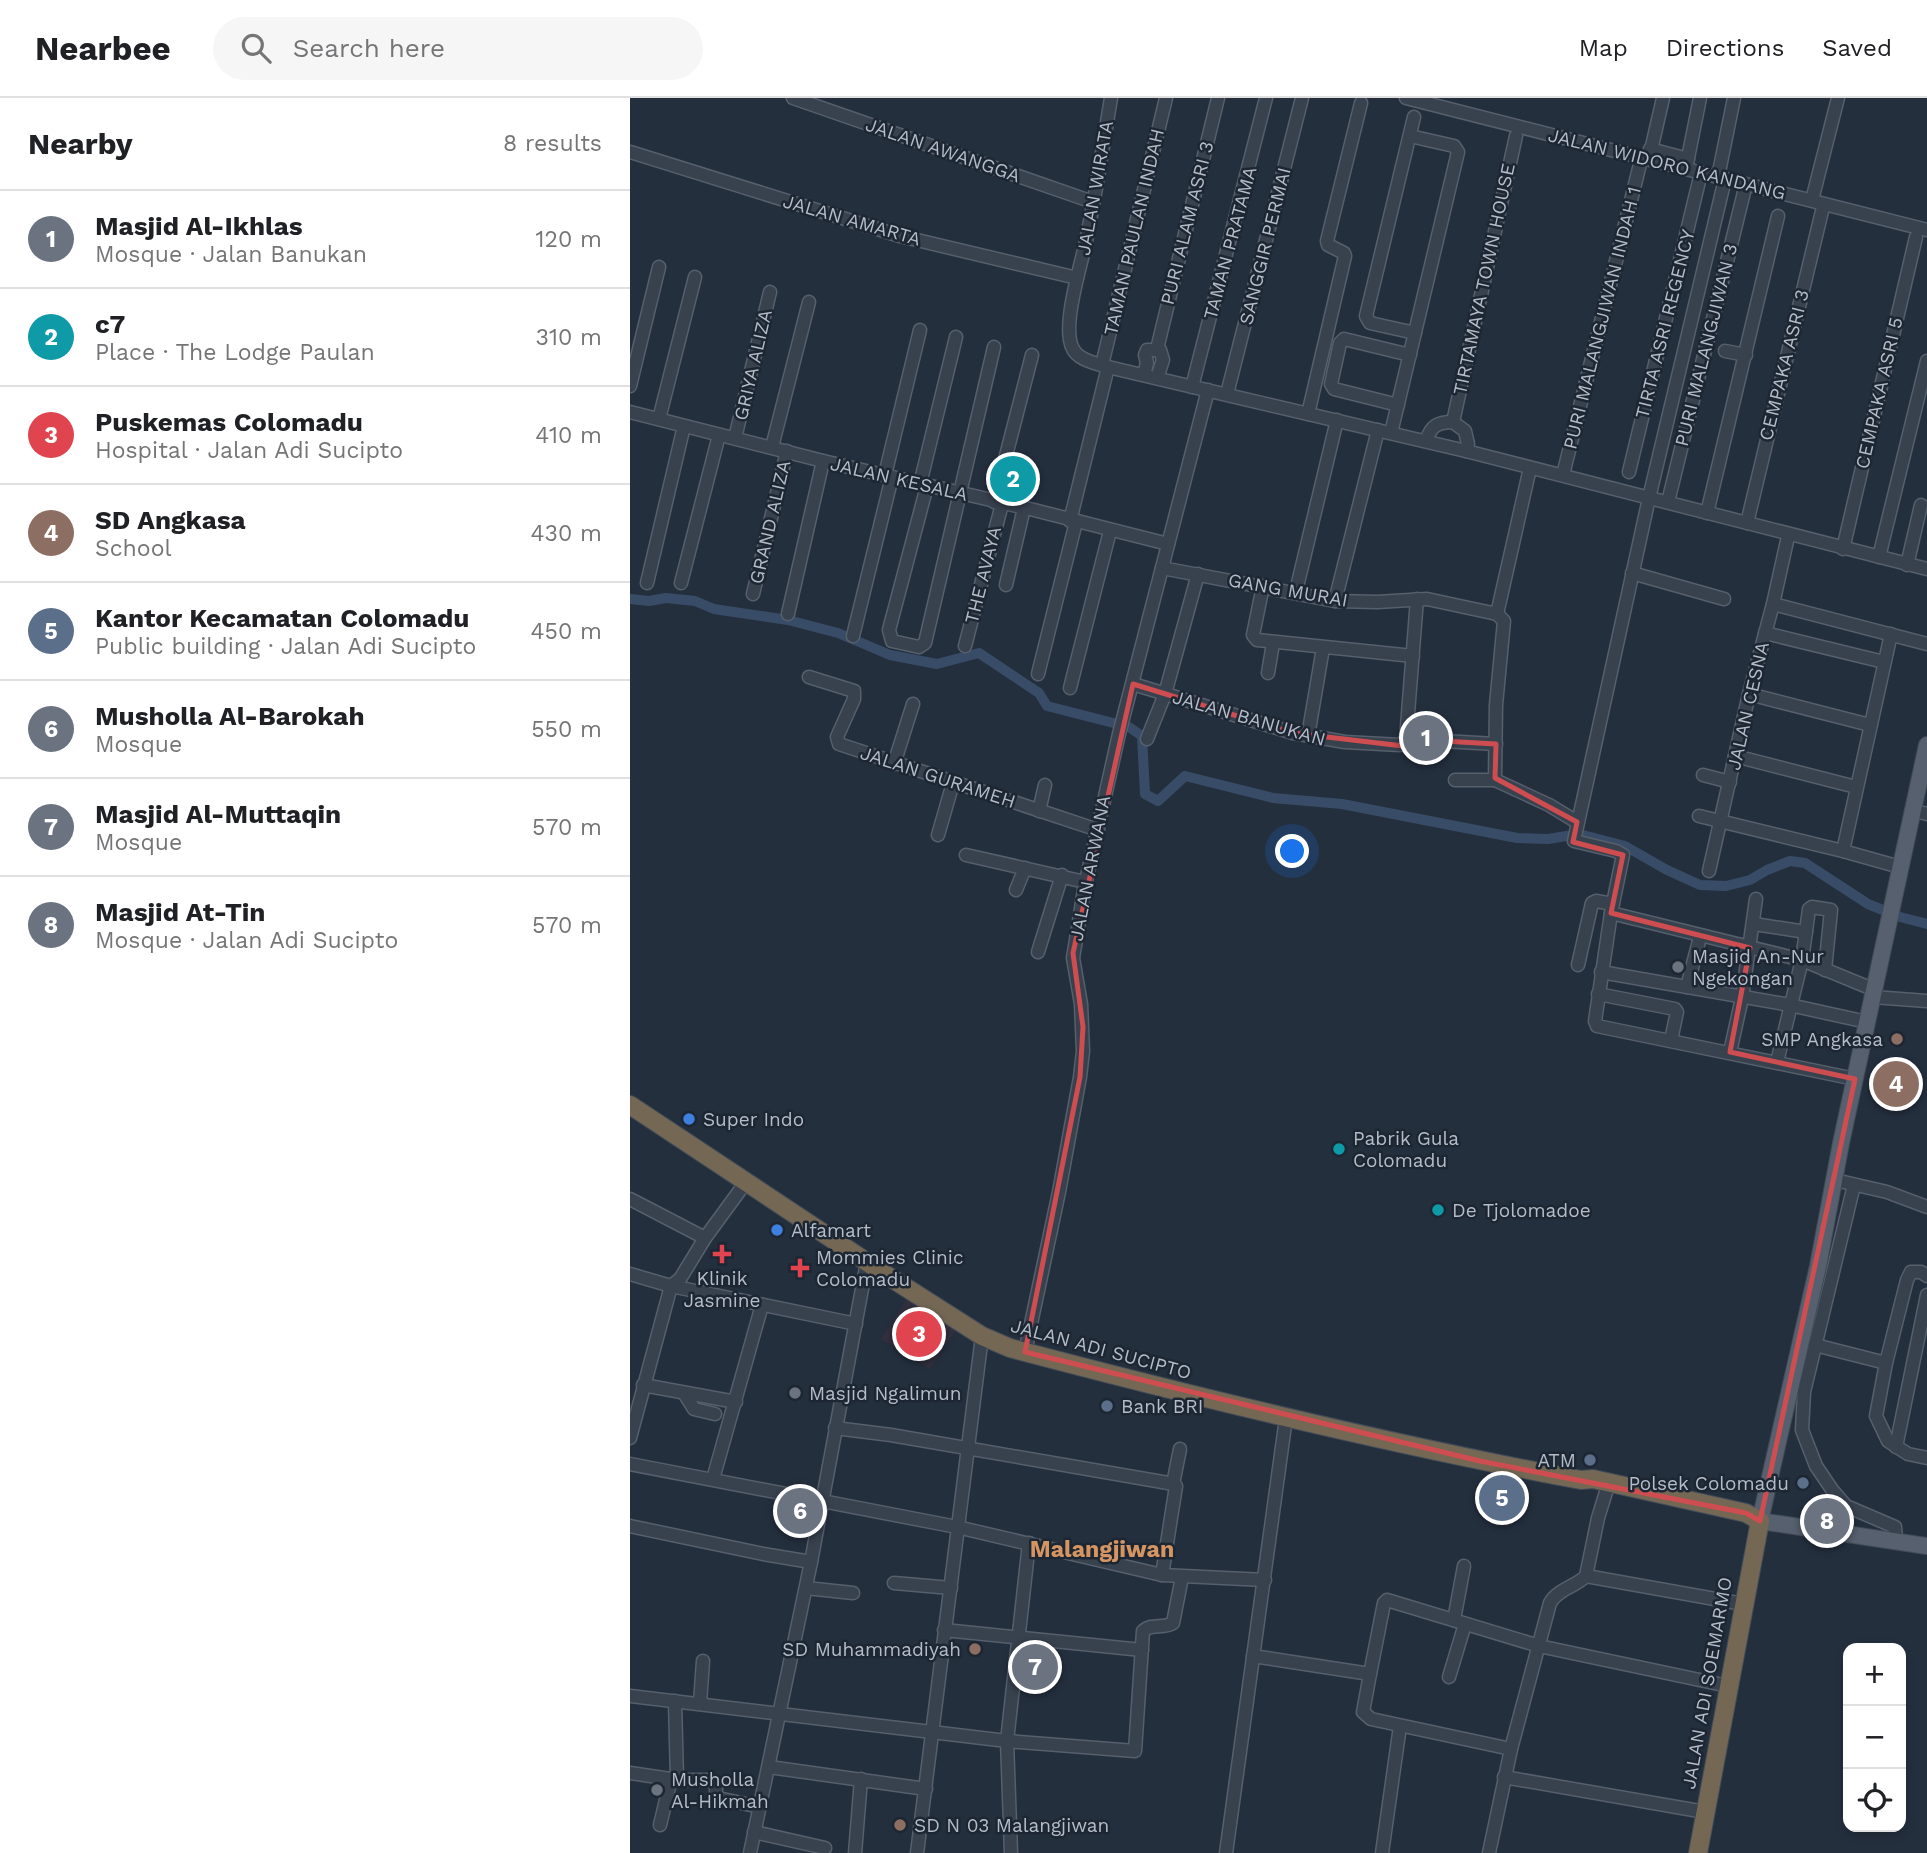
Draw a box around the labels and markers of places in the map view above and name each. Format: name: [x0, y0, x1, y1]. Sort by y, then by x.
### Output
pin: 2: [990, 453, 1036, 505]
pin: 1: [1403, 712, 1449, 764]
place label: Masjid An-Nur Ngekongan: [1692, 945, 1824, 990]
marker: Masjid An-Nur Ngekongan: [1670, 959, 1686, 975]
place label: SMP Angkasa: [1761, 1028, 1883, 1051]
marker: SMP Angkasa: [1889, 1031, 1905, 1047]
pin: 4: [1873, 1058, 1919, 1110]
place label: Super Indo: [703, 1108, 804, 1131]
marker: Super Indo: [681, 1111, 697, 1127]
place label: Pabrik Gula Colomadu: [1353, 1127, 1459, 1172]
marker: Pabrik Gula Colomadu: [1331, 1141, 1347, 1157]
place label: De Tjolomadoe: [1452, 1199, 1591, 1222]
marker: De Tjolomadoe: [1430, 1202, 1446, 1218]
place label: Alfamart: [791, 1219, 871, 1242]
marker: Alfamart: [769, 1222, 785, 1238]
marker: Klinik Jasmine: [712, 1244, 732, 1264]
place label: Mommies Clinic Colomadu: [816, 1246, 964, 1291]
marker: Mommies Clinic Colomadu: [790, 1258, 810, 1278]
place label: Klinik Jasmine: [683, 1267, 761, 1312]
pin: 3: [896, 1308, 942, 1360]
place label: Masjid Ngalimun: [809, 1382, 961, 1405]
marker: Masjid Ngalimun: [787, 1385, 803, 1401]
place label: Bank BRI: [1121, 1395, 1203, 1418]
marker: Bank BRI: [1099, 1398, 1115, 1414]
place label: ATM: [1537, 1449, 1576, 1472]
marker: ATM: [1582, 1452, 1598, 1468]
pin: 5: [1479, 1472, 1525, 1524]
place label: Polsek Colomadu: [1628, 1472, 1789, 1495]
marker: Polsek Colomadu: [1795, 1475, 1811, 1491]
pin: 6: [777, 1485, 823, 1537]
pin: 8: [1804, 1495, 1850, 1547]
place label: SD Muhammadiyah: [782, 1638, 961, 1661]
marker: SD Muhammadiyah: [967, 1641, 983, 1657]
pin: 7: [1012, 1641, 1058, 1693]
place label: Musholla Al-Hikmah: [671, 1768, 769, 1813]
marker: Musholla Al-Hikmah: [649, 1782, 665, 1798]
place label: SD N 03 Malangjiwan: [914, 1814, 1109, 1837]
marker: SD N 03 Malangjiwan: [892, 1817, 908, 1833]

